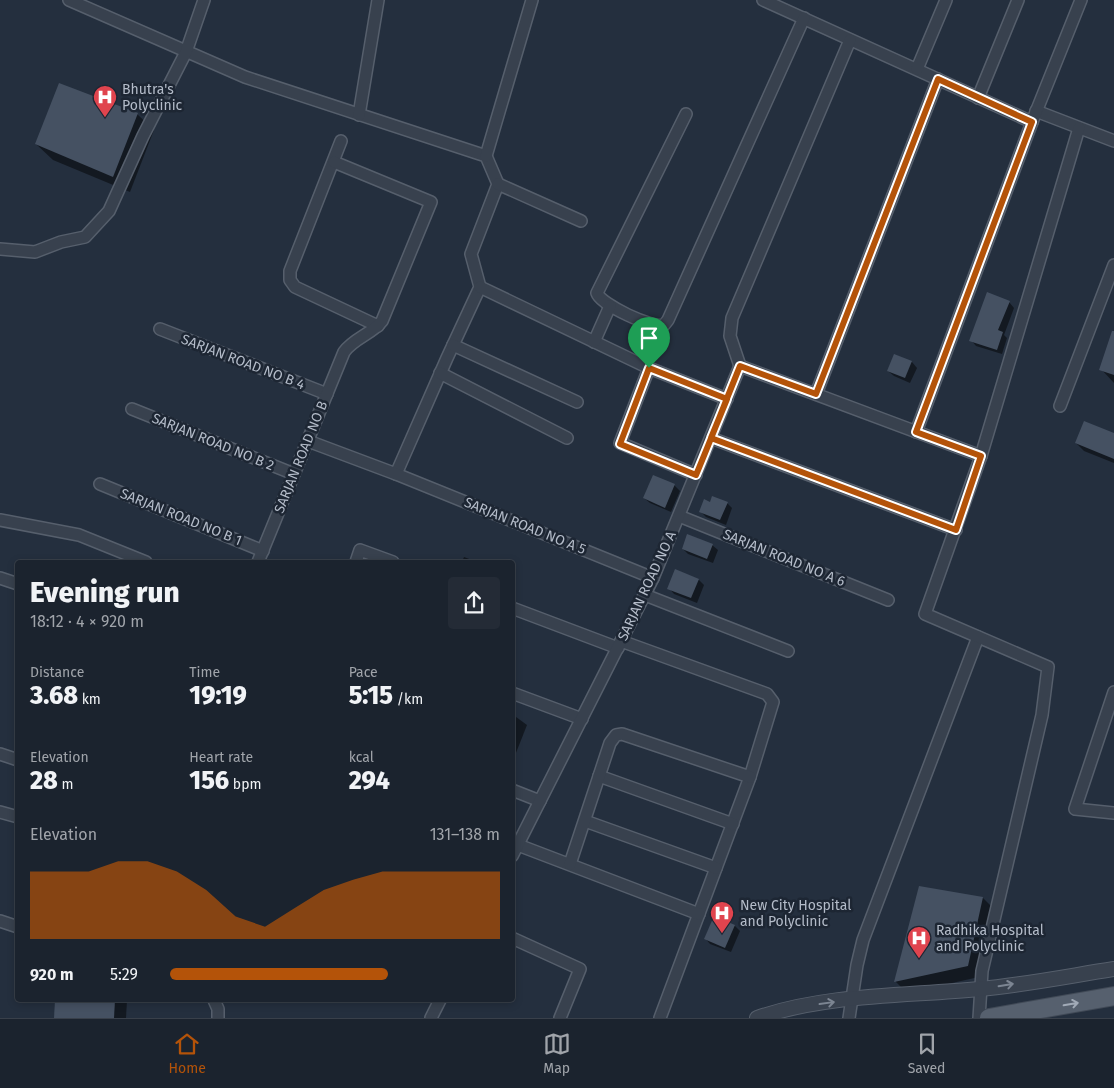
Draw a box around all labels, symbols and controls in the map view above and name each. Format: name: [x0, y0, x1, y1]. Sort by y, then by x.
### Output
place label: Bhutra's Polyclinic: [122, 81, 183, 114]
hospital icon: Bhutra's Polyclinic: [92, 84, 118, 118]
pin: [628, 317, 670, 368]
icon: arrive: [635, 324, 663, 352]
street label: SARJAN ROAD NO B 4: [179, 331, 308, 394]
street label: SARJAN ROAD NO B: [271, 398, 331, 516]
street label: SARJAN ROAD NO B 2: [149, 410, 277, 474]
street label: SARJAN ROAD NO B 1: [118, 485, 244, 549]
street label: SARJAN ROAD NO A 5: [462, 494, 588, 558]
street label: SARJAN ROAD NO A 6: [720, 526, 848, 590]
street label: SARJAN ROAD NO A: [614, 528, 680, 644]
text: Evening run: [30, 576, 180, 609]
button: share: [448, 577, 500, 629]
text: 18:12 · 4 × 920 m: [30, 612, 144, 631]
text: Distance: [30, 664, 84, 681]
text: Time: [189, 664, 220, 681]
text: Pace: [349, 664, 378, 681]
text: 3.68: [30, 681, 78, 711]
text: 19:19: [189, 681, 247, 711]
text: 5:15: [349, 681, 393, 711]
text: km: [78, 691, 101, 708]
text: /km: [393, 691, 423, 708]
text: Elevation: [30, 749, 89, 766]
text: Heart rate: [189, 749, 253, 766]
text: kcal: [349, 749, 374, 766]
text: 28: [30, 766, 58, 796]
text: 156: [189, 766, 229, 796]
text: 294: [349, 766, 390, 796]
text: m: [58, 776, 74, 793]
text: bpm: [229, 776, 261, 793]
text: Elevation: [30, 825, 97, 844]
text: 131–138 m: [430, 825, 500, 844]
place label: New City Hospital and Polyclinic: [740, 897, 851, 930]
hospital icon: New City Hospital and Polyclinic: [709, 900, 735, 934]
place label: Radhika Hospital and Polyclinic: [936, 922, 1044, 955]
hospital icon: Radhika Hospital and Polyclinic: [906, 925, 932, 959]
text: 920 m: [30, 965, 74, 984]
text: 5:29: [110, 965, 138, 984]
one-way arrow: [997, 980, 1013, 990]
one-way arrow: [818, 998, 834, 1008]
one-way arrow: [1063, 998, 1079, 1008]
tab: Home: [168, 1030, 206, 1077]
tab: Map: [543, 1030, 571, 1077]
tab: Saved: [908, 1030, 946, 1077]

